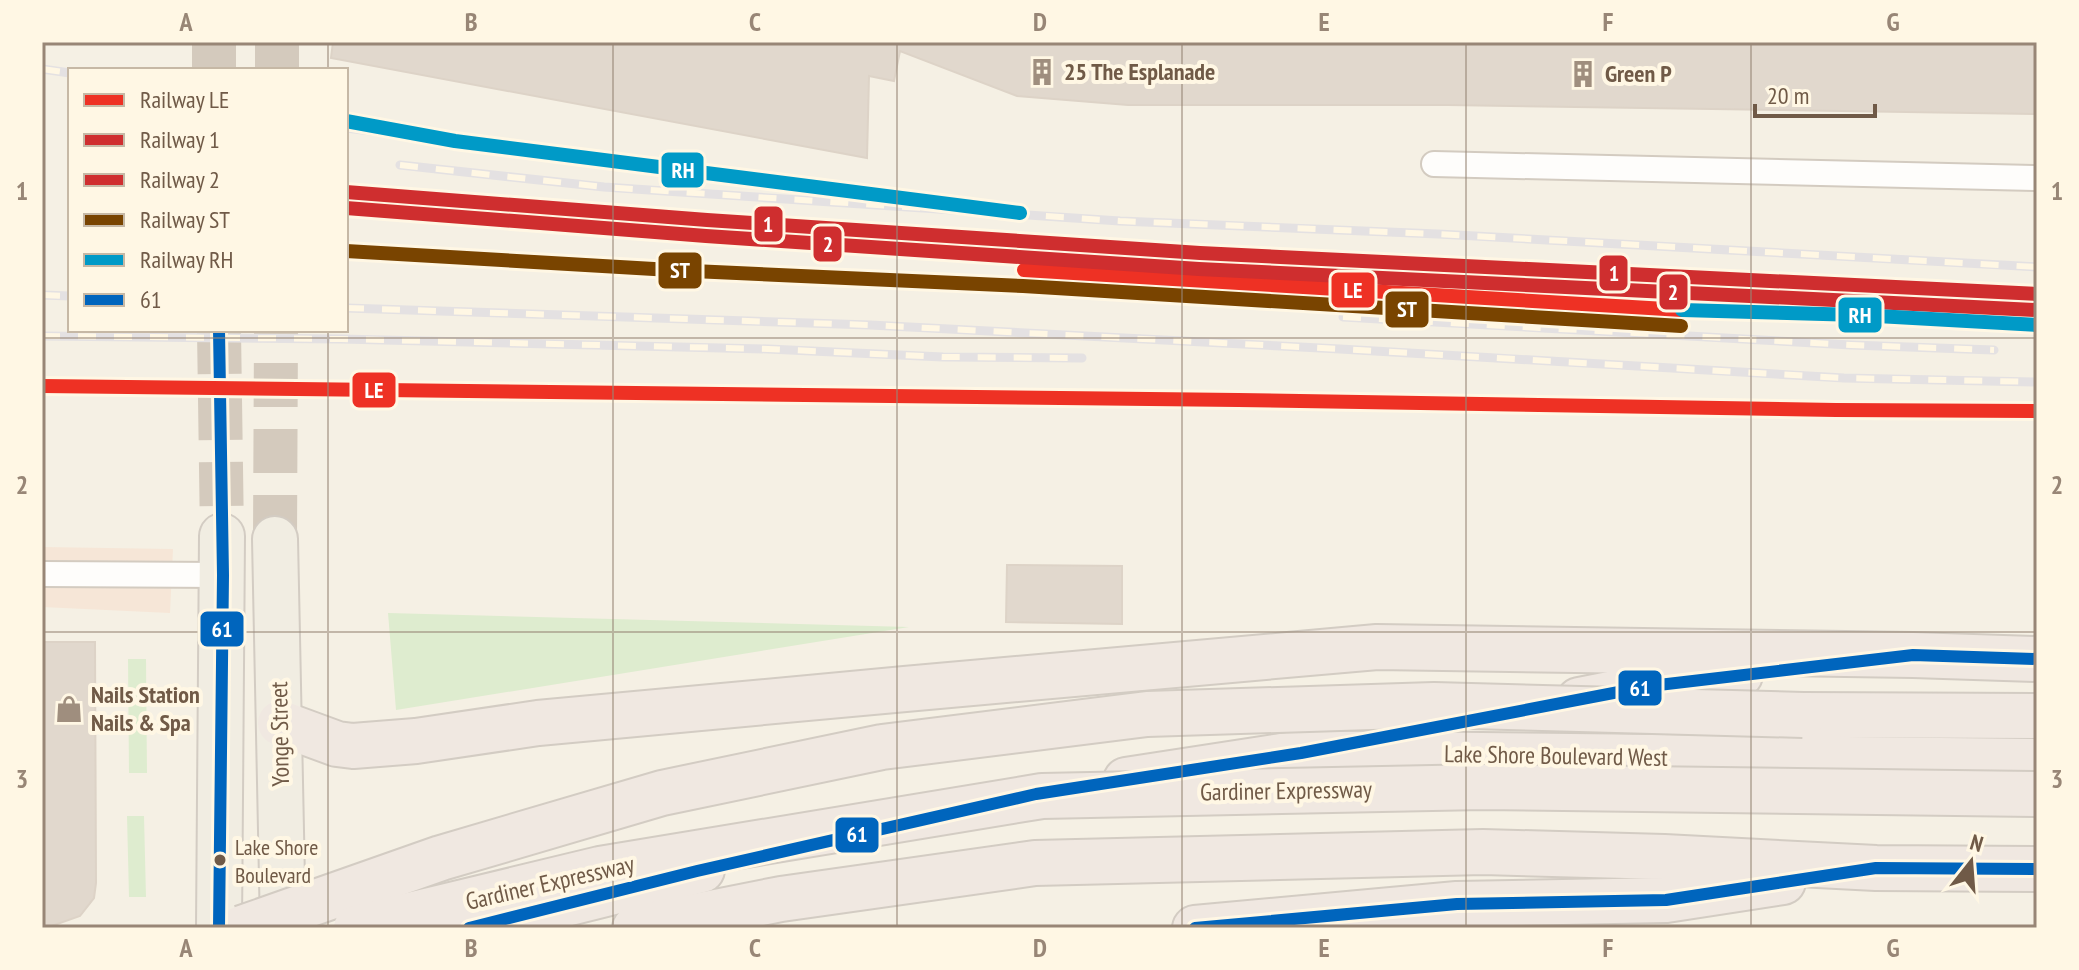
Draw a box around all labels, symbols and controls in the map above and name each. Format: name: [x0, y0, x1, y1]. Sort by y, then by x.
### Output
text: A: [178, 5, 193, 38]
text: B: [465, 5, 478, 38]
text: C: [749, 5, 761, 38]
text: D: [1033, 5, 1047, 38]
text: E: [1318, 5, 1330, 38]
text: F: [1603, 5, 1614, 38]
text: G: [1886, 5, 1900, 38]
place label: 25 The Esplanade: [1064, 56, 1215, 87]
building icon: 25 The Esplanade: [1027, 57, 1057, 87]
place label: Green P: [1605, 58, 1672, 89]
building icon: Green P: [1568, 59, 1598, 89]
legend: [68, 68, 348, 332]
scale bar: [1755, 68, 1875, 118]
text: 20 m: [1767, 80, 1809, 111]
text: Railway LE: [140, 84, 229, 115]
text: Railway 1: [140, 124, 220, 155]
line badge: RH: [660, 151, 705, 189]
text: RH: [672, 156, 694, 184]
text: Railway 2: [140, 164, 220, 195]
text: 1: [16, 174, 28, 207]
text: 1: [2051, 174, 2063, 207]
text: Railway ST: [140, 204, 230, 235]
line badge: 1: [753, 205, 784, 243]
text: 1: [763, 210, 773, 238]
line badge: 2: [812, 225, 843, 263]
text: 2: [823, 230, 833, 258]
text: Railway RH: [140, 244, 233, 275]
line badge: ST: [657, 251, 703, 290]
line badge: 1: [1598, 254, 1629, 292]
text: ST: [670, 256, 691, 284]
text: 1: [1609, 259, 1619, 287]
line badge: LE: [1330, 271, 1376, 309]
line badge: 2: [1658, 273, 1689, 311]
text: LE: [1344, 276, 1362, 304]
text: 2: [1668, 278, 1678, 306]
text: 61: [140, 284, 162, 315]
line badge: ST: [1384, 290, 1430, 329]
text: ST: [1397, 295, 1418, 323]
line badge: RH: [1837, 296, 1883, 334]
text: RH: [1849, 301, 1871, 329]
line badge: LE: [351, 371, 397, 409]
text: LE: [365, 376, 383, 404]
text: 2: [16, 468, 28, 501]
text: 2: [2051, 468, 2063, 501]
line badge: 61: [199, 610, 245, 648]
text: 61: [211, 615, 233, 643]
line badge: 61: [1617, 669, 1663, 707]
text: 61: [1629, 674, 1651, 702]
place label: Nails Station Nails & Spa: [91, 679, 200, 738]
street label: Yonge Street: [263, 681, 296, 787]
shop icon: Nails Station Nails & Spa: [54, 694, 84, 724]
street label: Lake Shore Boulevard West: [1444, 738, 1669, 773]
text: 3: [16, 762, 28, 795]
text: 3: [2051, 762, 2063, 795]
street label: Gardiner Expressway: [1200, 774, 1372, 807]
line badge: 61: [834, 816, 880, 854]
text: 61: [846, 820, 868, 848]
north arrow: [1931, 822, 2011, 902]
text: N: [1967, 828, 1987, 858]
place label: Lake Shore Boulevard: [235, 833, 318, 889]
street label: Gardiner Expressway: [463, 848, 637, 917]
marker: Lake Shore Boulevard: [212, 852, 228, 868]
text: A: [178, 931, 193, 964]
text: B: [465, 931, 478, 964]
text: C: [749, 931, 761, 964]
text: D: [1033, 931, 1047, 964]
text: E: [1318, 931, 1330, 964]
text: F: [1603, 931, 1614, 964]
text: G: [1886, 931, 1900, 964]

